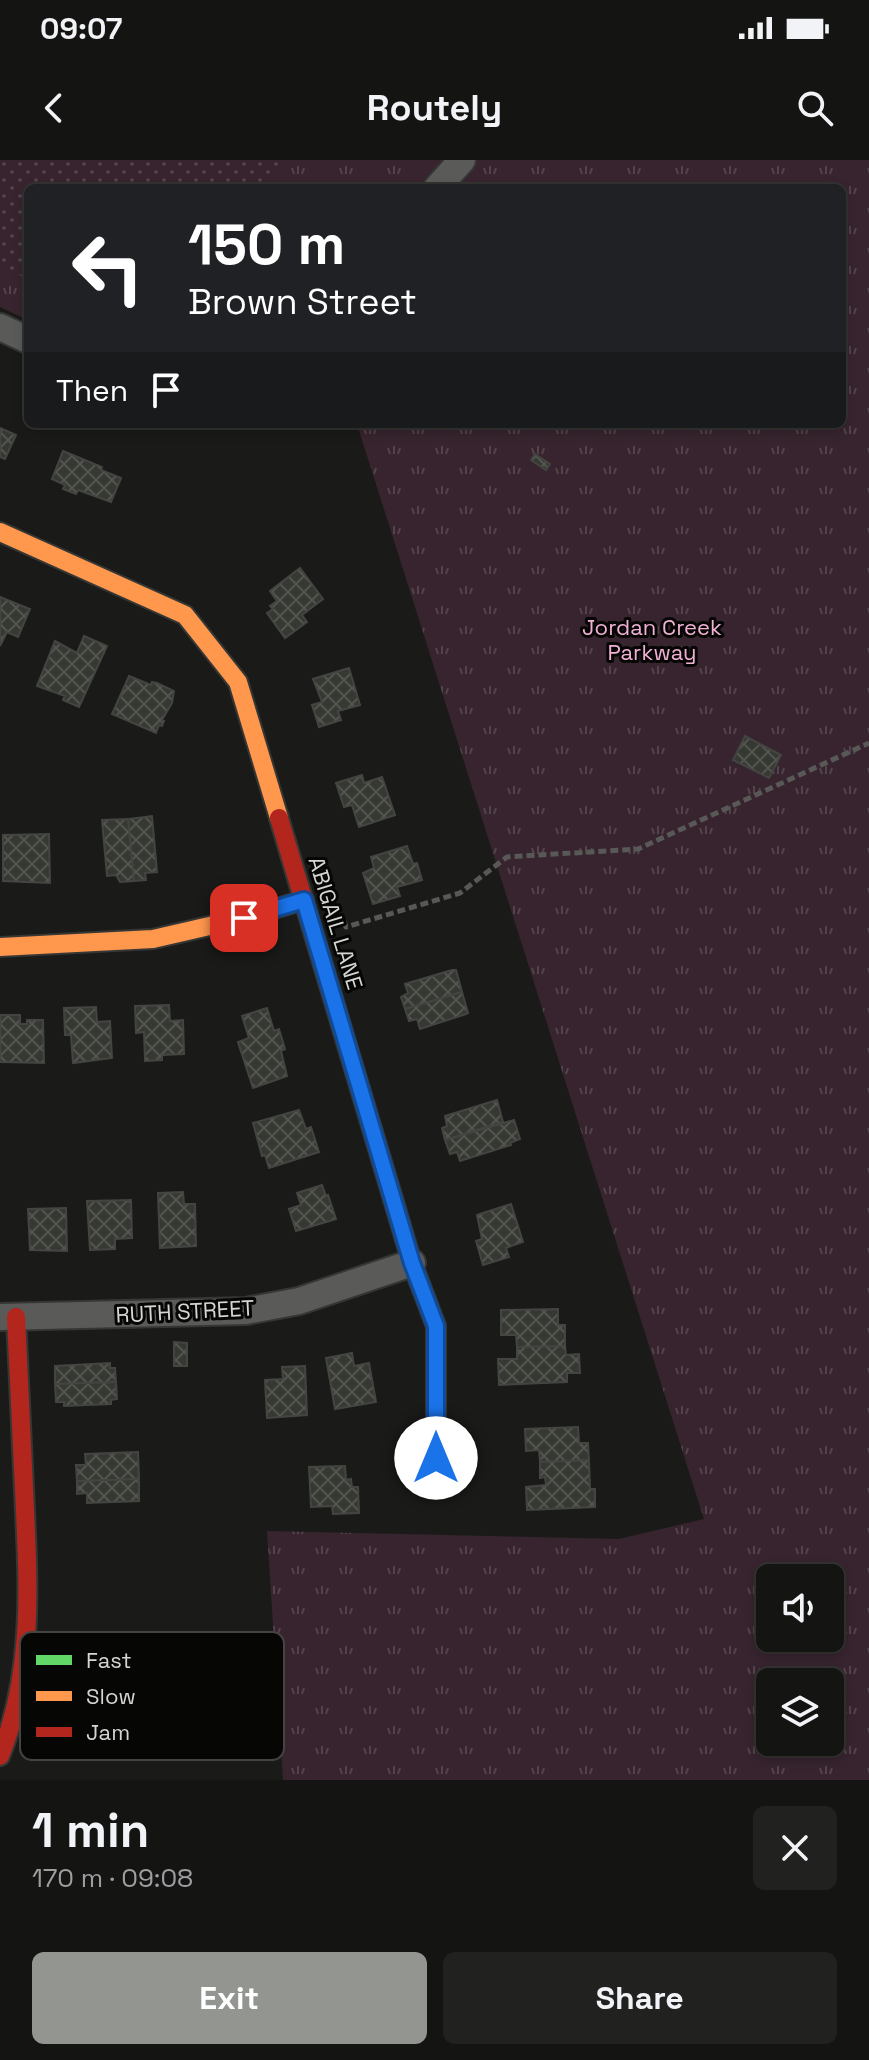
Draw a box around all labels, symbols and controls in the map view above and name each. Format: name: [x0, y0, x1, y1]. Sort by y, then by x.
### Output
text: 09:07: [40, 9, 122, 48]
text: Routely: [367, 85, 502, 131]
icon: back: [32, 86, 76, 130]
icon: search: [793, 86, 837, 130]
text: 150 m: [188, 209, 345, 280]
icon: left: [56, 216, 160, 320]
text: Brown Street: [188, 279, 417, 325]
icon: arrive: [144, 368, 188, 412]
text: Then: [56, 371, 128, 410]
park label: Jordan Creek Parkway: [582, 613, 722, 666]
street label: ABIGAIL LANE: [303, 853, 369, 993]
pin: [210, 884, 278, 952]
icon: arrive: [222, 896, 266, 940]
street label: RUTH STREET: [115, 1293, 255, 1329]
position arrow: [394, 1416, 478, 1500]
map controls: [756, 1564, 844, 1756]
button: sound: [756, 1564, 844, 1652]
legend: [20, 1632, 284, 1760]
text: Fast: [86, 1646, 132, 1674]
button: layers: [756, 1668, 844, 1756]
text: Slow: [86, 1682, 136, 1710]
text: Jam: [86, 1718, 130, 1746]
text: 1 min: [32, 1800, 149, 1861]
button: close: [753, 1806, 837, 1890]
text: 170 m · 09:08: [32, 1861, 193, 1895]
button: Exit: [32, 1952, 427, 2044]
button: Share: [443, 1952, 837, 2044]

